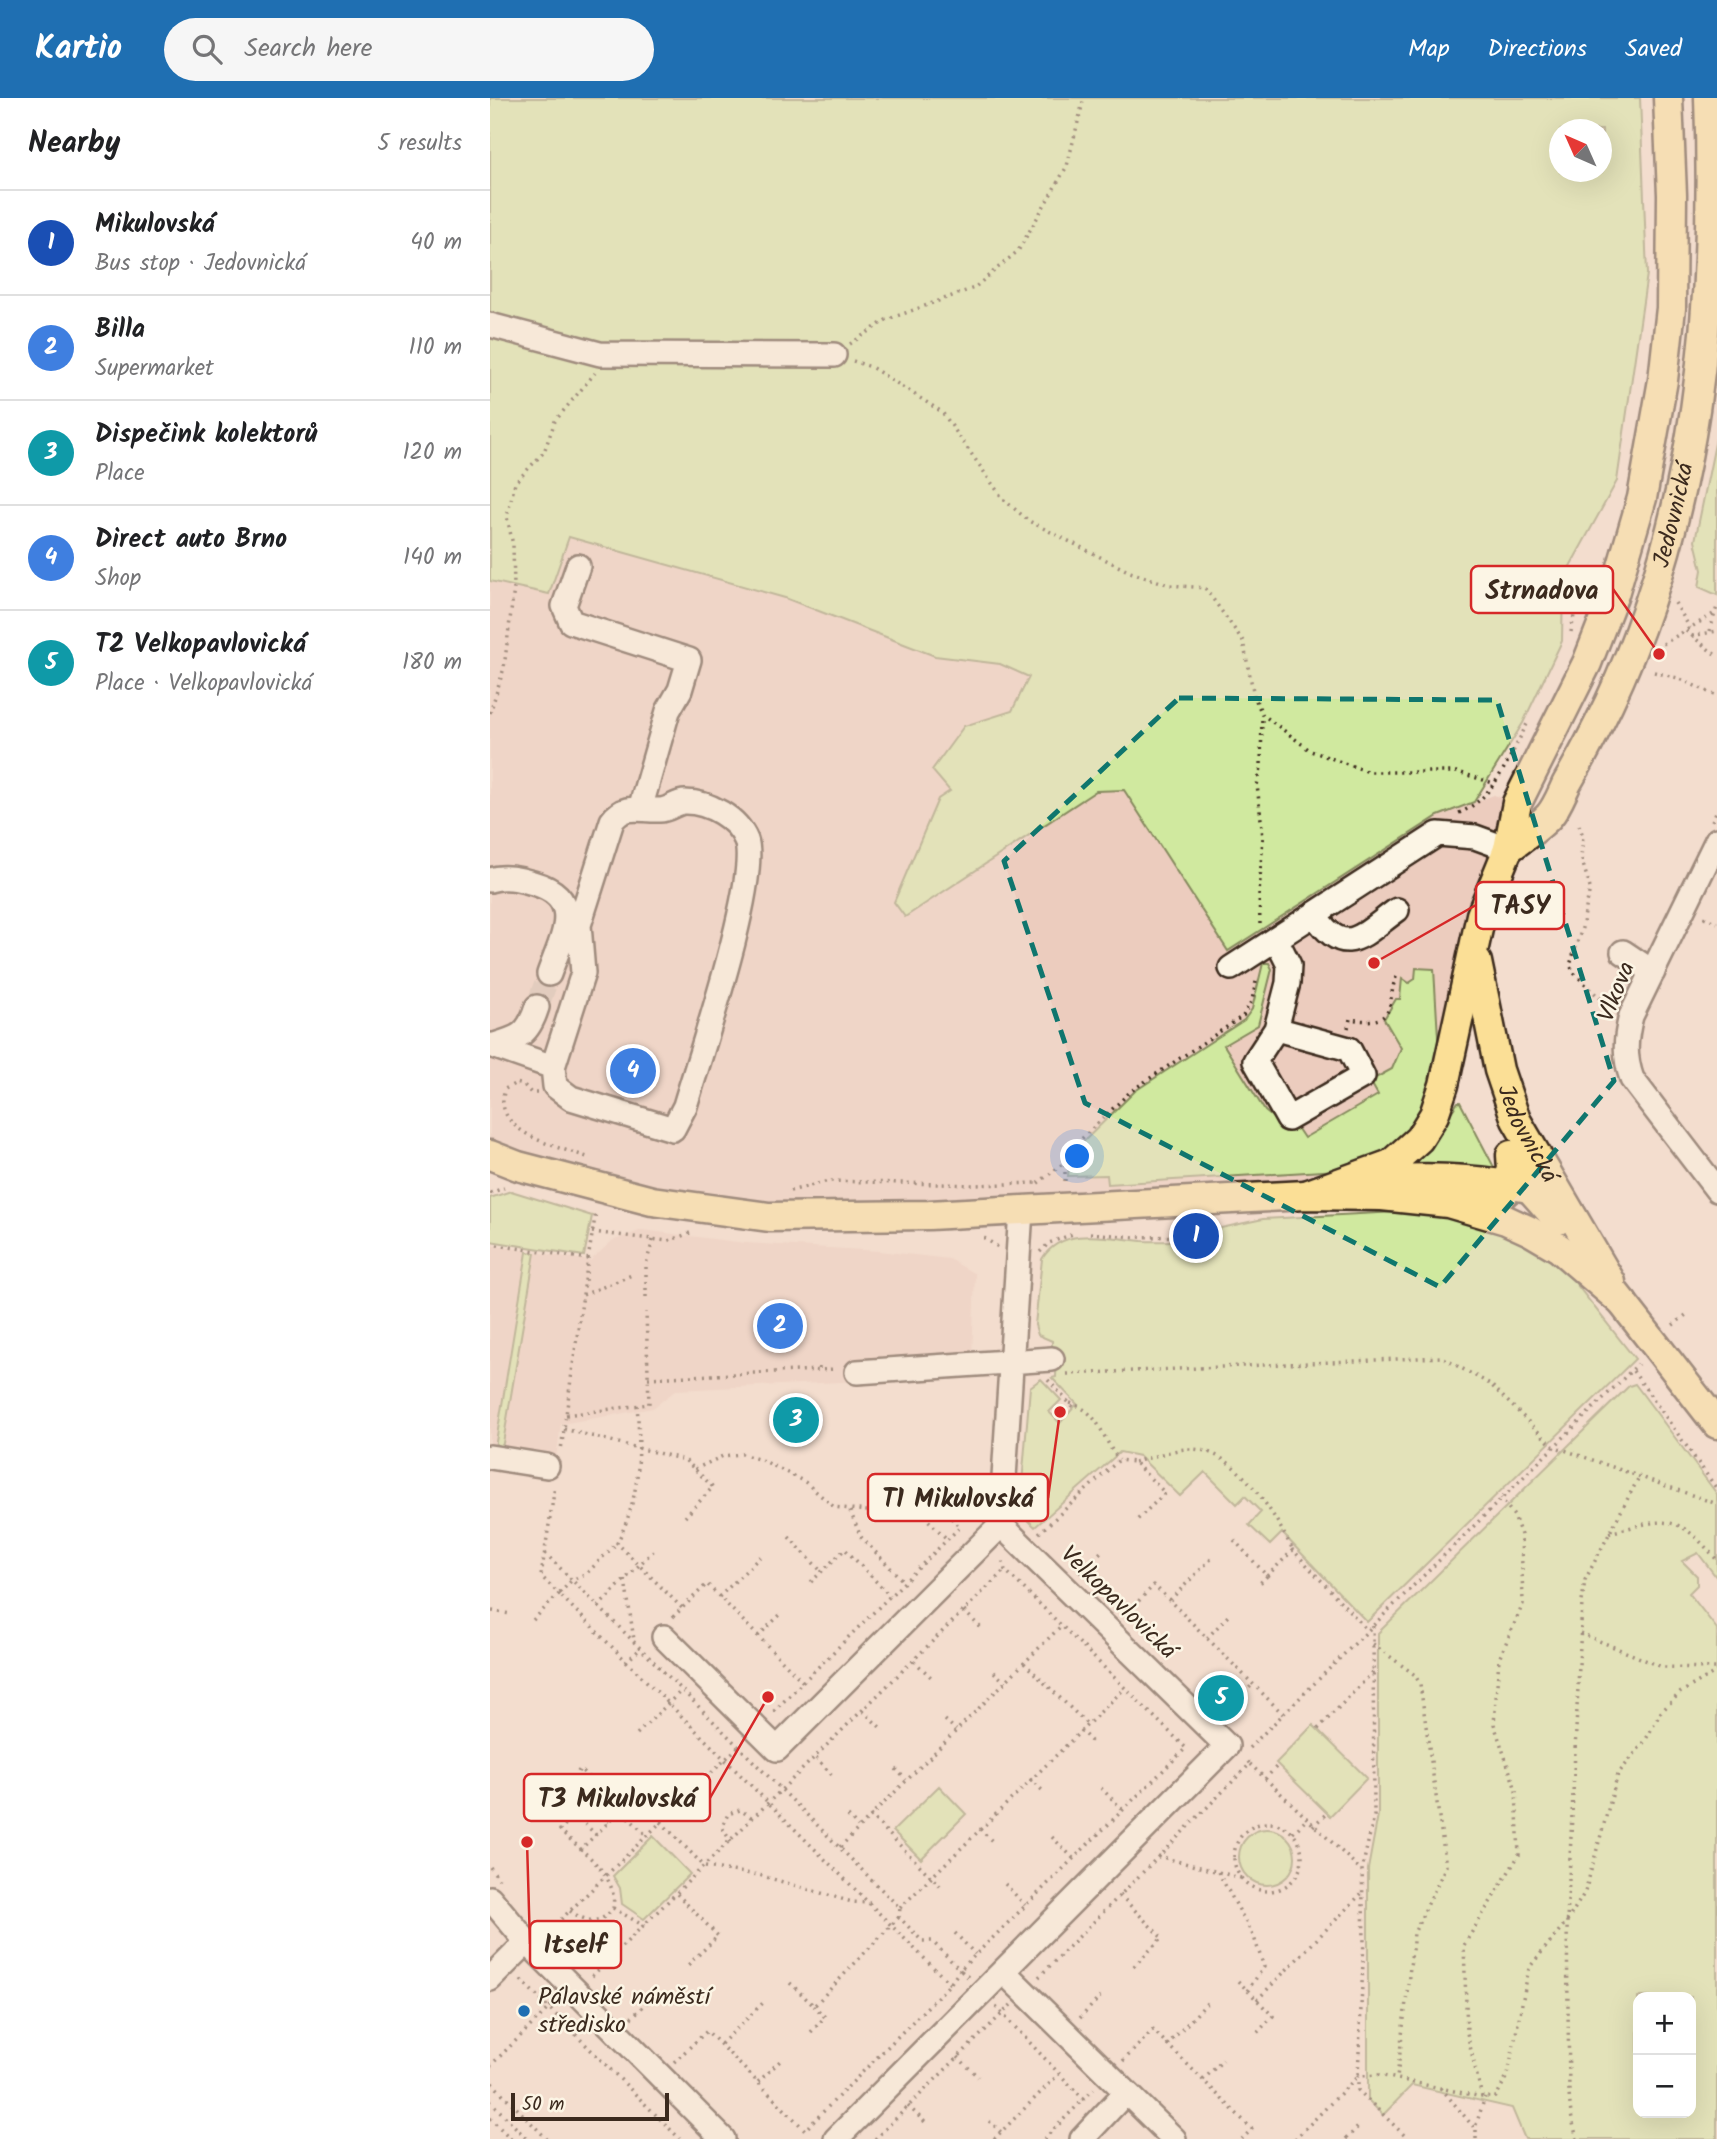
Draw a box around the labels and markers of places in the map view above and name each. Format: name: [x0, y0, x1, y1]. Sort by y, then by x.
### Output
callout: Strnadova: [1471, 566, 1613, 613]
callout: TASY: [1476, 882, 1564, 929]
pin: 4: [610, 1045, 656, 1097]
pin: 1: [1173, 1210, 1219, 1262]
pin: 2: [757, 1300, 803, 1352]
pin: 3: [773, 1394, 819, 1446]
callout: T1 Mikulovská: [868, 1474, 1048, 1521]
pin: 5: [1198, 1672, 1244, 1724]
callout: T3 Mikulovská: [524, 1774, 710, 1821]
callout: Itself: [530, 1921, 621, 1968]
place label: Pálavské náměstí středisko: [538, 1978, 713, 2045]
marker: Pálavské náměstí středisko: [516, 2003, 532, 2019]

